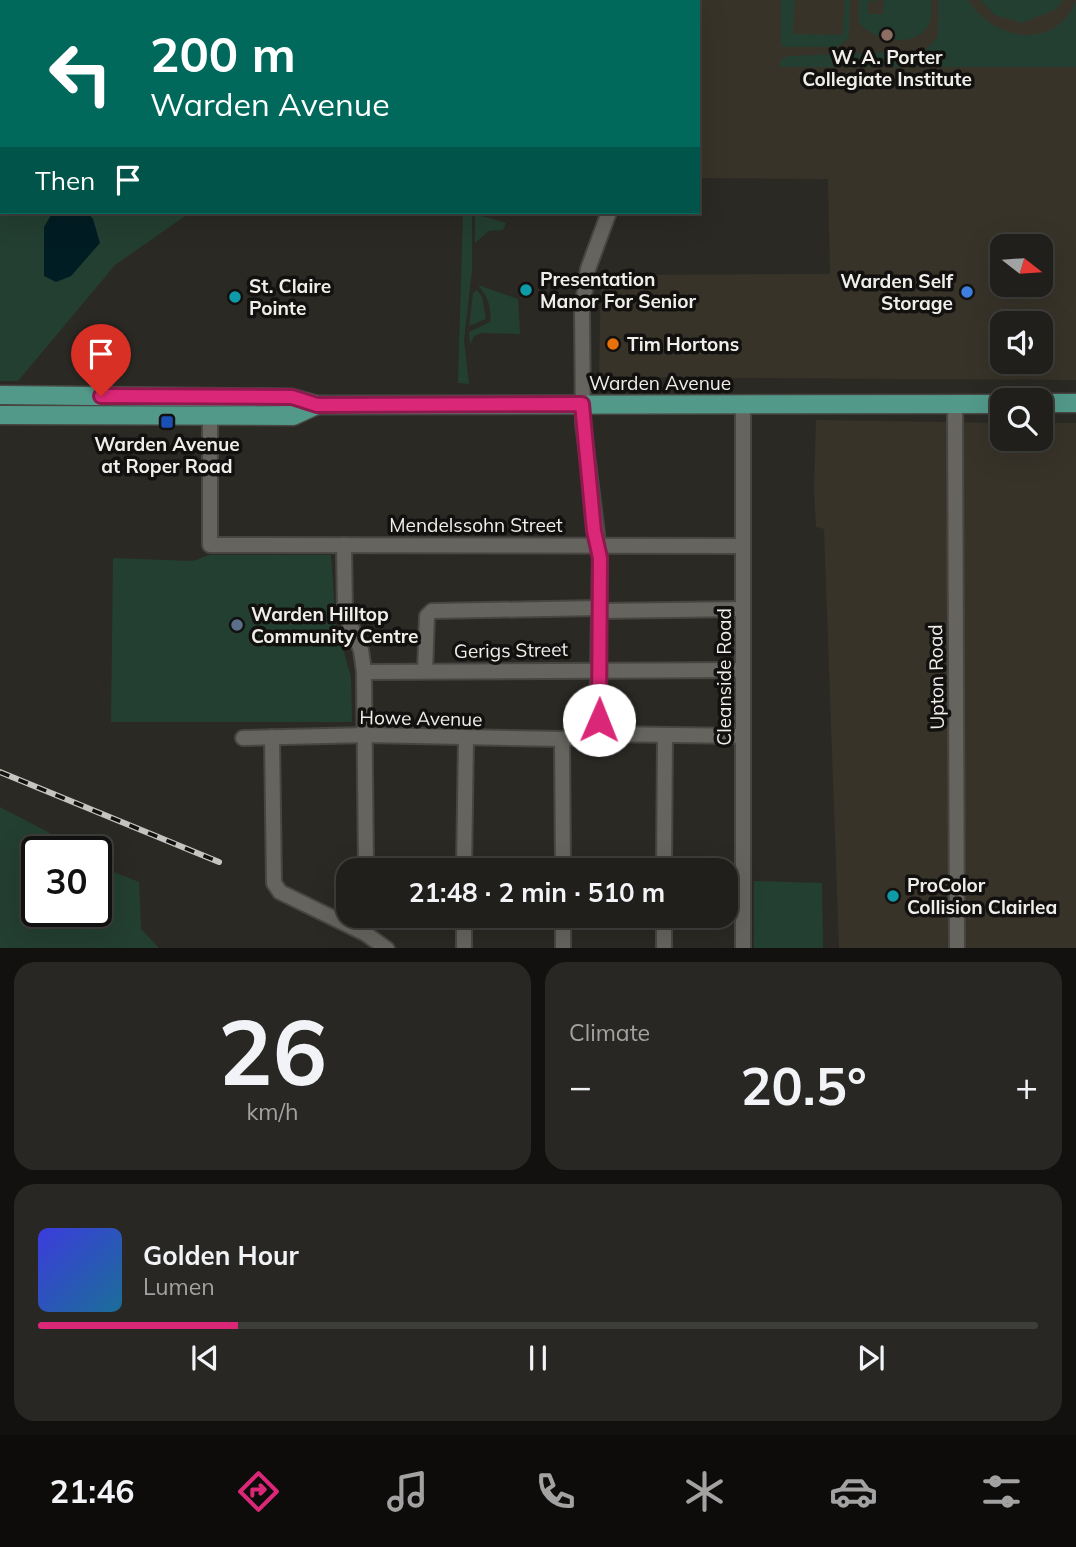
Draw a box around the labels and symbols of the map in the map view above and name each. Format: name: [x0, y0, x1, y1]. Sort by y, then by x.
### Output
marker: W. A. Porter Collegiate Institute: [879, 27, 895, 43]
place label: W. A. Porter Collegiate Institute: [802, 45, 972, 91]
north arrow: [990, 234, 1054, 298]
place label: Presentation Manor For Senior: [540, 267, 696, 313]
place label: Warden Self Storage: [840, 269, 954, 315]
place label: St. Claire Pointe: [249, 274, 331, 320]
marker: Presentation Manor For Senior: [518, 282, 534, 298]
marker: Warden Self Storage: [959, 284, 975, 300]
marker: St. Claire Pointe: [227, 289, 243, 305]
pin: [71, 324, 131, 396]
place label: Tim Hortons: [627, 332, 739, 356]
marker: Tim Hortons: [605, 336, 621, 352]
street label: Warden Avenue: [589, 371, 731, 395]
marker: Warden Avenue at Roper Road: [159, 414, 175, 430]
place label: Warden Avenue at Roper Road: [94, 432, 240, 478]
street label: Mendelssohn Street: [389, 513, 563, 537]
place label: Warden Hilltop Community Centre: [251, 602, 419, 648]
street label: Cleanside Road: [712, 608, 736, 746]
marker: Warden Hilltop Community Centre: [229, 617, 245, 633]
street label: Upton Road: [923, 624, 949, 730]
street label: Gerigs Street: [454, 637, 569, 663]
position arrow: [562, 683, 636, 757]
street label: Howe Avenue: [359, 705, 483, 731]
speed limit sign: 30: [21, 836, 112, 927]
place label: ProColor Collision Clairlea: [907, 873, 1057, 919]
marker: ProColor Collision Clairlea: [885, 888, 901, 904]

